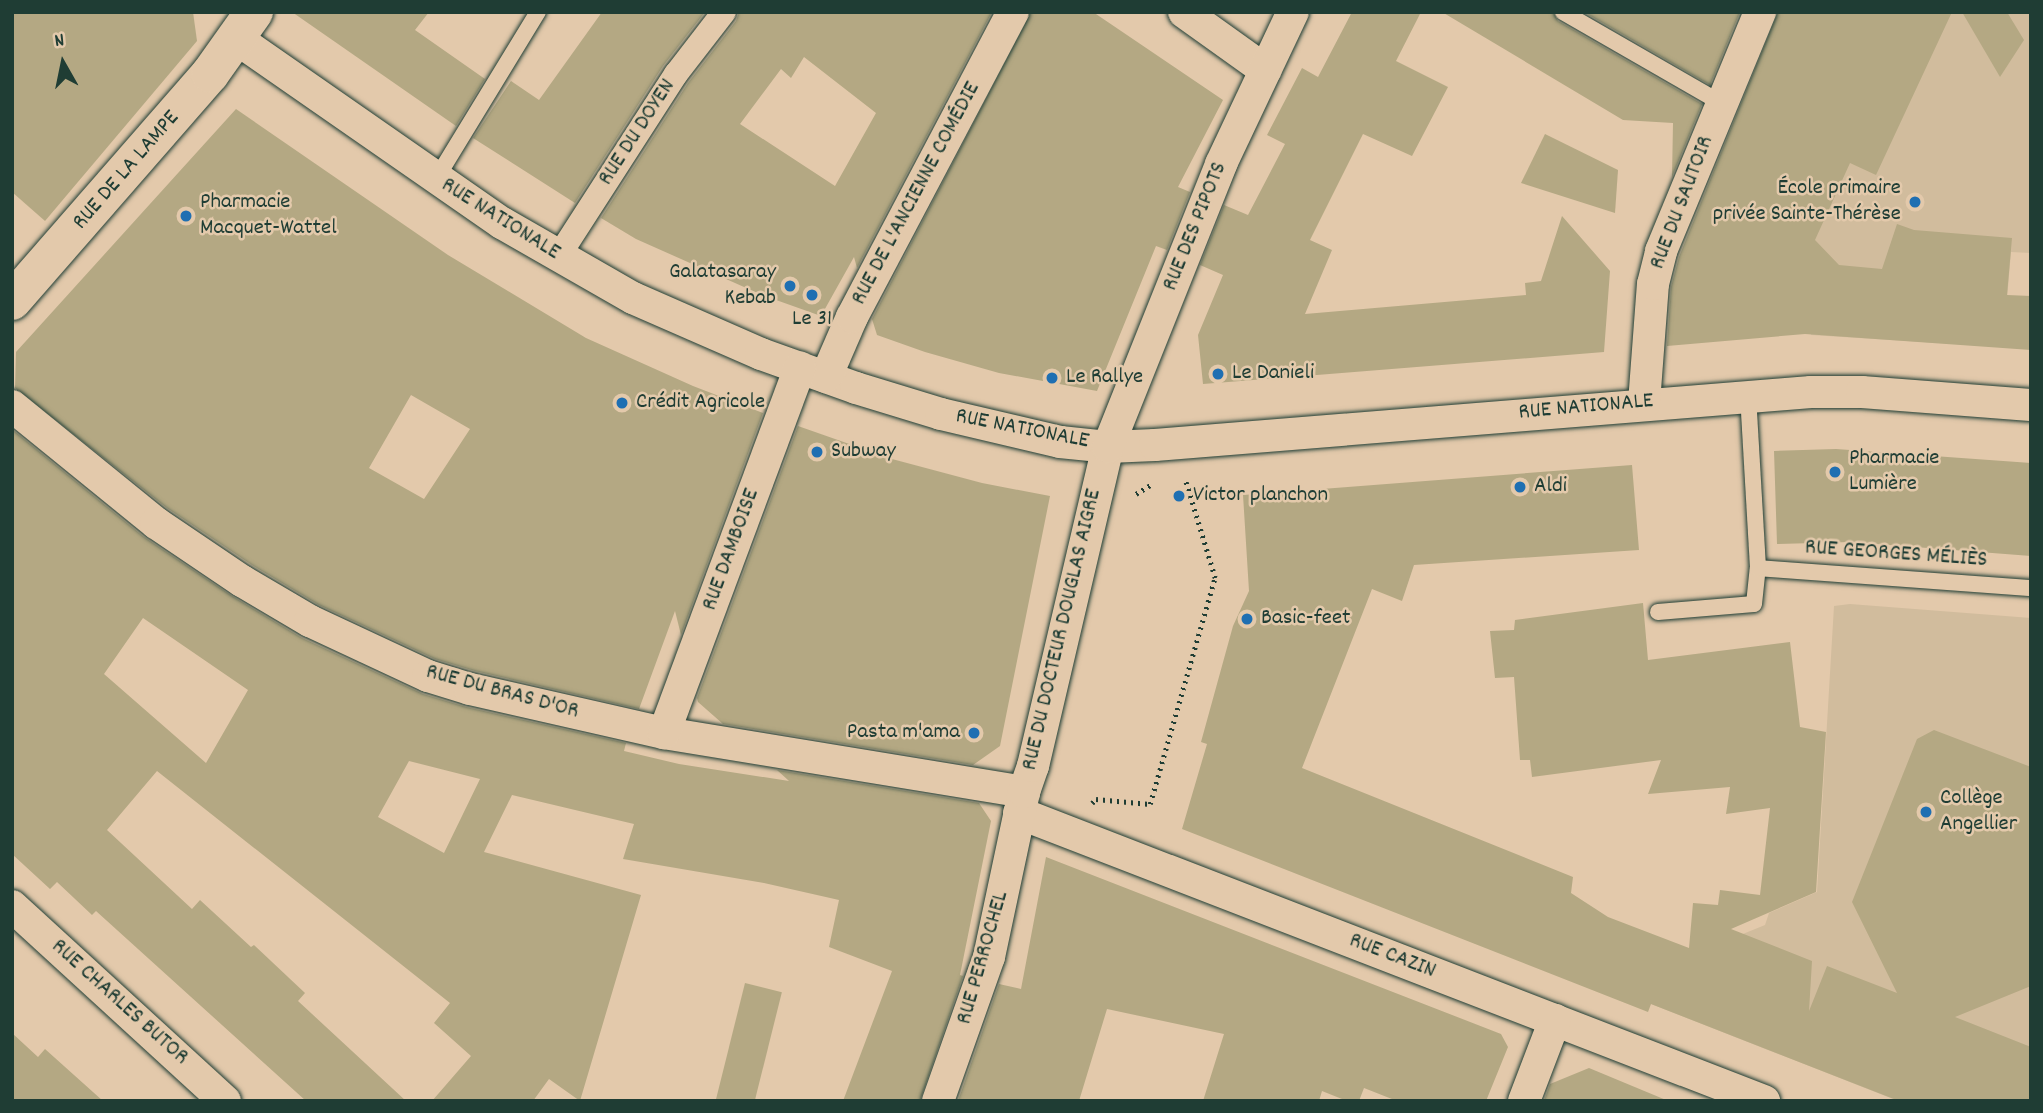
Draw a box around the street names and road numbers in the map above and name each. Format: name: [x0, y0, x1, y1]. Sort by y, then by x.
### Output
street label: RUE DU DOYEN: [593, 75, 683, 191]
street label: RUE DE L'ANCIENNE COMÉDIE: [846, 78, 988, 310]
street label: RUE DE LA LAMPE: [68, 106, 186, 236]
street label: RUE DU SAUTOIR: [1645, 132, 1721, 274]
street label: RUE DES PIPOTS: [1158, 159, 1234, 295]
street label: RUE NATIONALE: [435, 172, 565, 268]
street label: RUE NATIONALE: [1517, 388, 1655, 428]
street label: RUE NATIONALE: [953, 404, 1091, 456]
street label: RUE DAMBOISE: [697, 485, 767, 615]
street label: RUE DU DOCTEUR DOUGLAS AIGRE: [1017, 487, 1109, 773]
street label: RUE GEORGES MÉLIÈS: [1804, 535, 1988, 575]
street label: RUE DU BRAS D'OR: [423, 659, 581, 727]
street label: RUE PERROCHEL: [952, 888, 1016, 1028]
street label: RUE CAZIN: [1345, 928, 1439, 986]
street label: RUE CHARLES BUTOR: [44, 934, 194, 1072]

